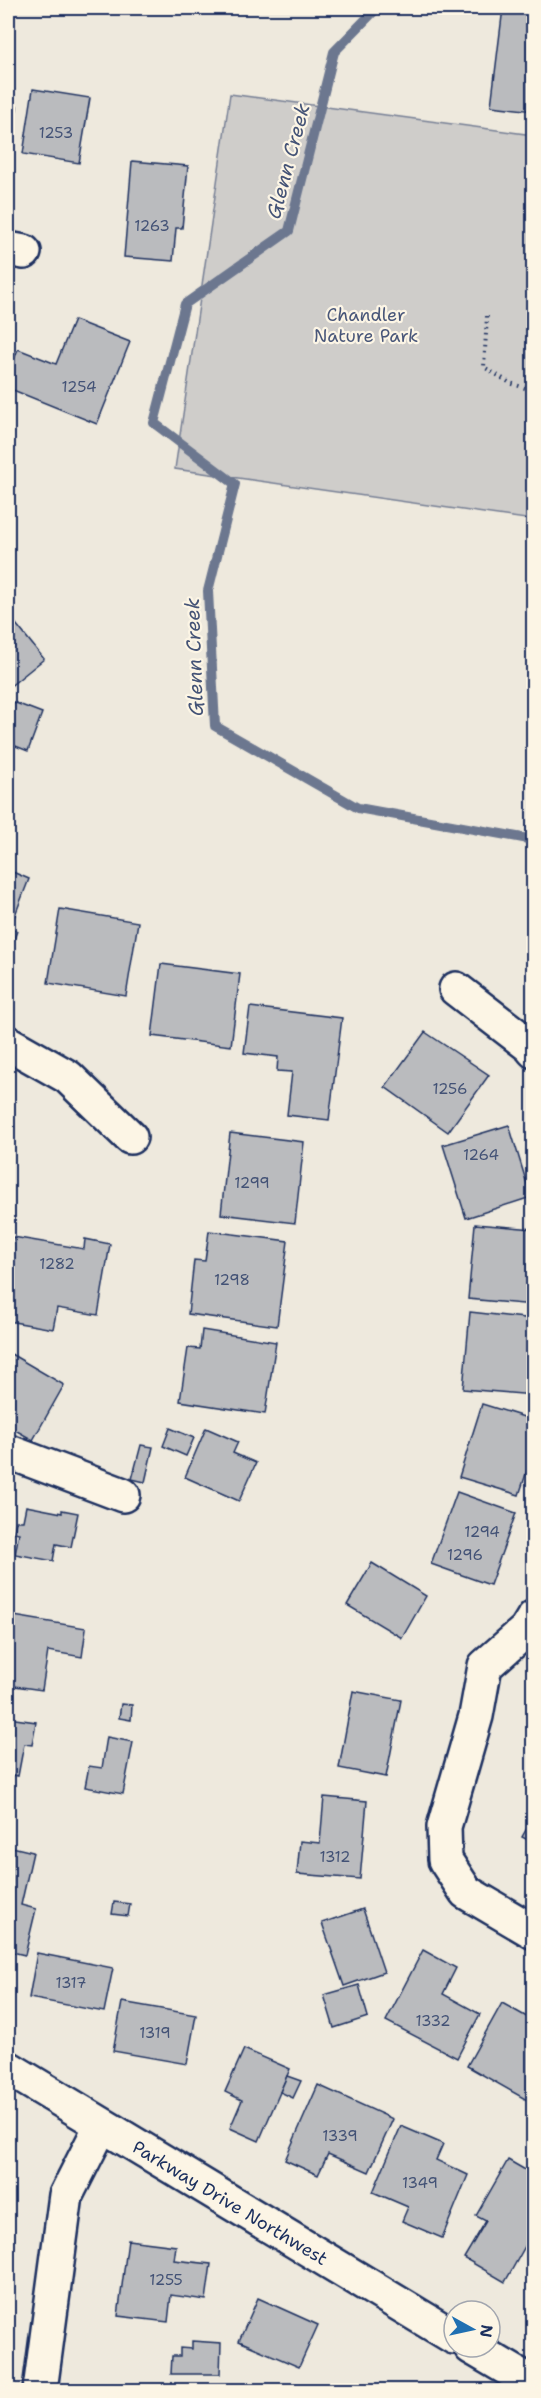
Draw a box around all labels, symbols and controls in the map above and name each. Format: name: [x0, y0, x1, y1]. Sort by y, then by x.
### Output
water label: Glenn Creek: [260, 100, 316, 222]
house number: 1253: [39, 123, 73, 143]
house number: 1263: [134, 216, 170, 236]
park label: Chandler Nature Park: [314, 303, 418, 348]
house number: 1254: [61, 377, 97, 397]
water label: Glenn Creek: [179, 597, 209, 717]
house number: 1256: [432, 1079, 468, 1099]
house number: 1264: [463, 1145, 499, 1165]
house number: 1299: [234, 1173, 270, 1193]
house number: 1282: [39, 1254, 75, 1274]
house number: 1298: [214, 1270, 250, 1290]
house number: 1294: [464, 1522, 500, 1542]
house number: 1296: [447, 1545, 483, 1565]
house number: 1312: [319, 1847, 351, 1867]
house number: 1317: [55, 1973, 87, 1993]
house number: 1332: [415, 2011, 451, 2031]
house number: 1319: [139, 2023, 171, 2043]
house number: 1339: [322, 2126, 358, 2146]
street label: Parkway Drive Northwest: [128, 2135, 332, 2271]
house number: 1349: [402, 2173, 438, 2193]
house number: 1255: [149, 2270, 183, 2290]
north arrow: [442, 2299, 502, 2359]
text: N: [475, 2323, 498, 2339]

